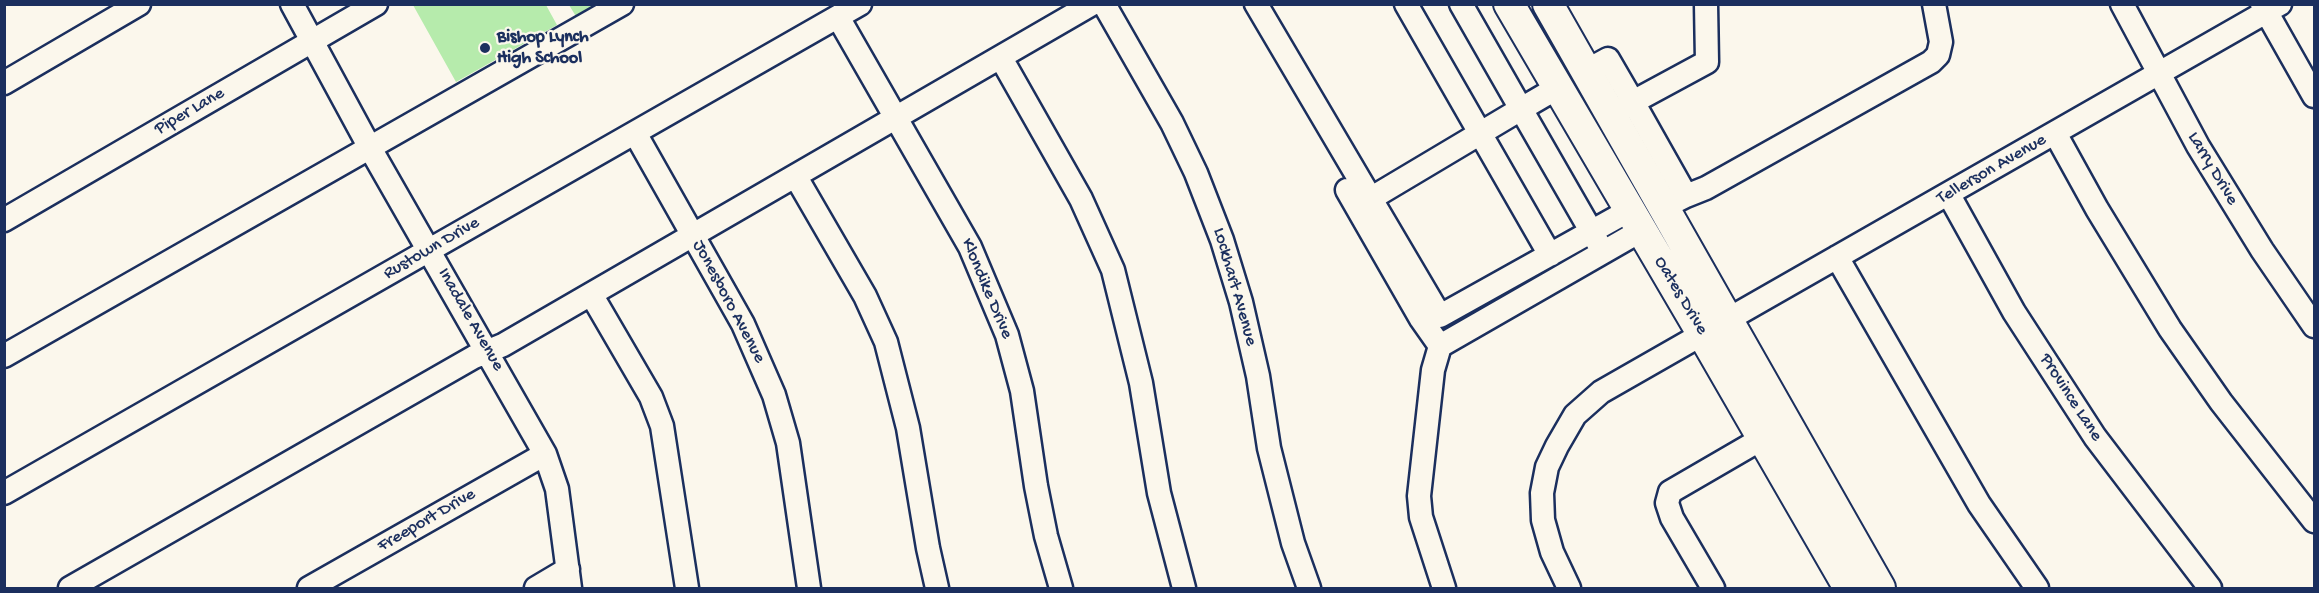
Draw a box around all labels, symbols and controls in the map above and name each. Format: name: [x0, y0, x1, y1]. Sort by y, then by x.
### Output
place label: Bishop Lynch High School: [497, 27, 589, 70]
marker: Bishop Lynch High School: [478, 41, 492, 55]
street label: Piper Lane: [151, 83, 229, 141]
street label: Larry Drive: [2182, 128, 2242, 210]
street label: Tellerson Avenue: [1933, 130, 2051, 210]
street label: Rustown Drive: [380, 213, 484, 285]
street label: Lockhart Avenue: [1207, 225, 1261, 349]
street label: Klondike Drive: [955, 236, 1017, 342]
street label: Jonesboro Avenue: [686, 237, 770, 367]
street label: Oates Drive: [1648, 253, 1712, 339]
street label: Inadale Avenue: [432, 265, 508, 375]
street label: Province Lane: [2034, 350, 2106, 446]
street label: Freeport Drive: [374, 484, 480, 558]

